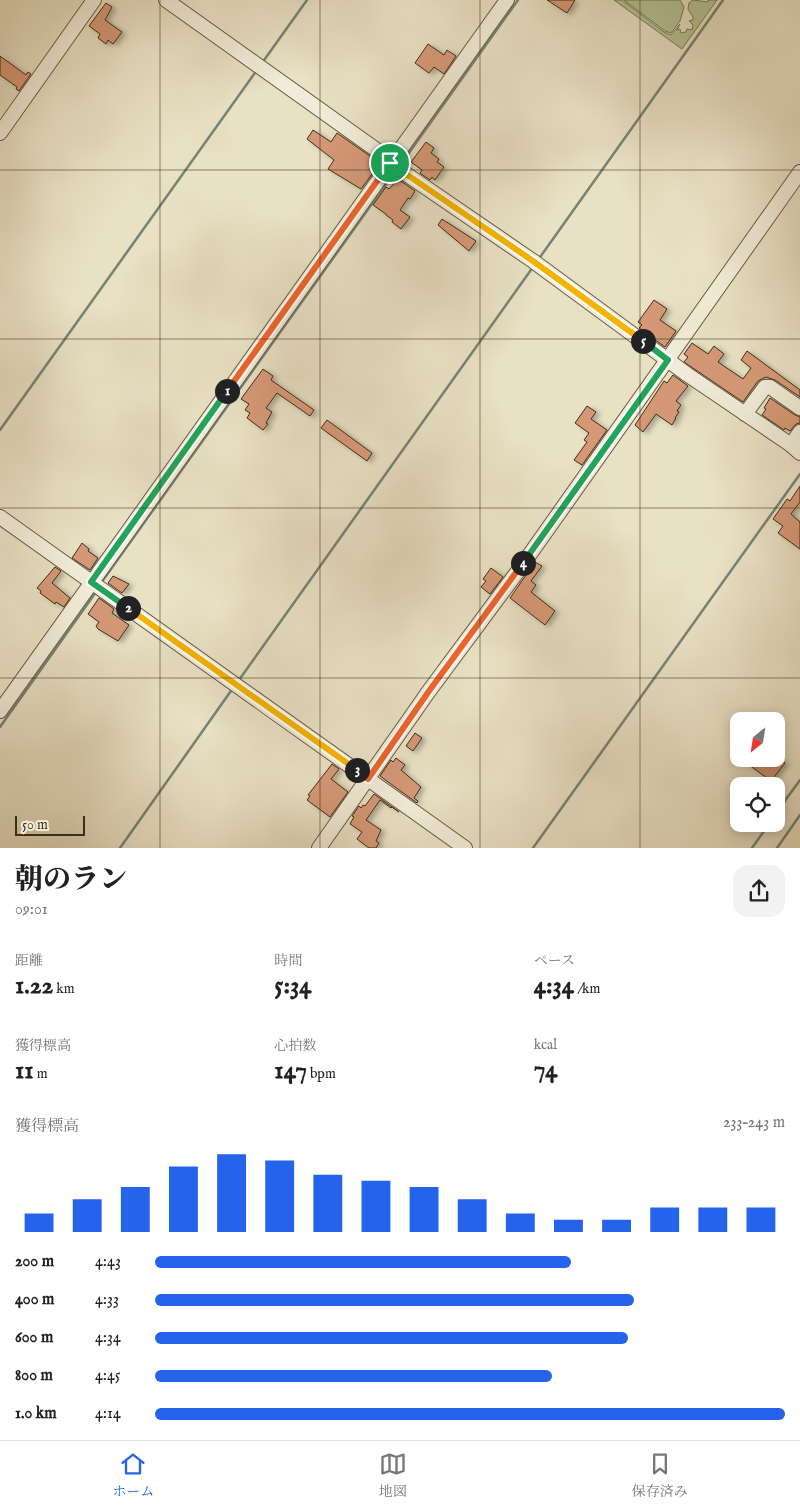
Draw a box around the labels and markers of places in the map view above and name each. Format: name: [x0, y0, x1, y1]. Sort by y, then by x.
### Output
pin: [369, 142, 411, 184]
pin: 5: [630, 328, 656, 354]
pin: 1: [214, 378, 240, 404]
pin: 4: [510, 550, 536, 576]
pin: 2: [116, 596, 140, 620]
pin: 3: [344, 758, 370, 782]

